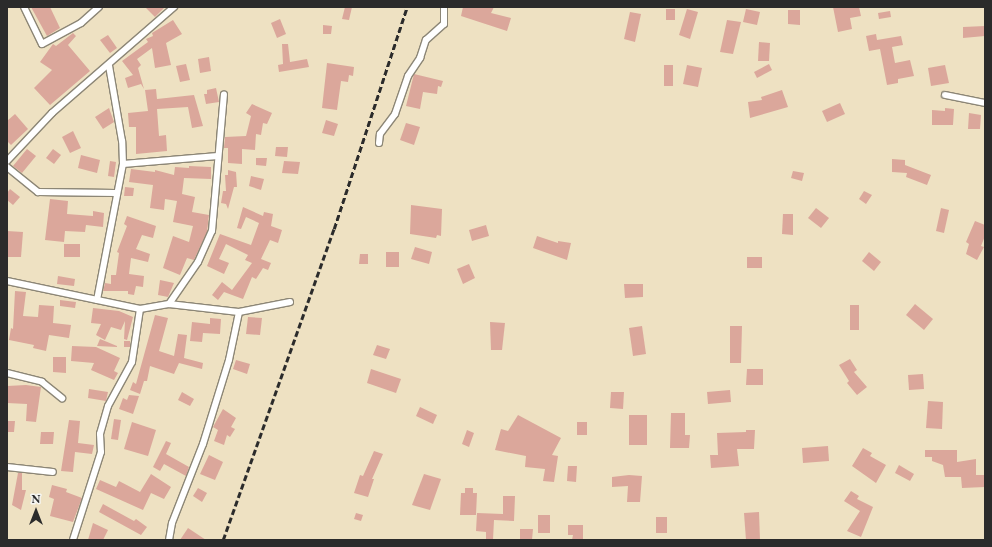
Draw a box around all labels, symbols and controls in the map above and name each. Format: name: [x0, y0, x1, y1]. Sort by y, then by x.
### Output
north arrow: [16, 491, 56, 531]
text: N: [32, 492, 40, 506]

